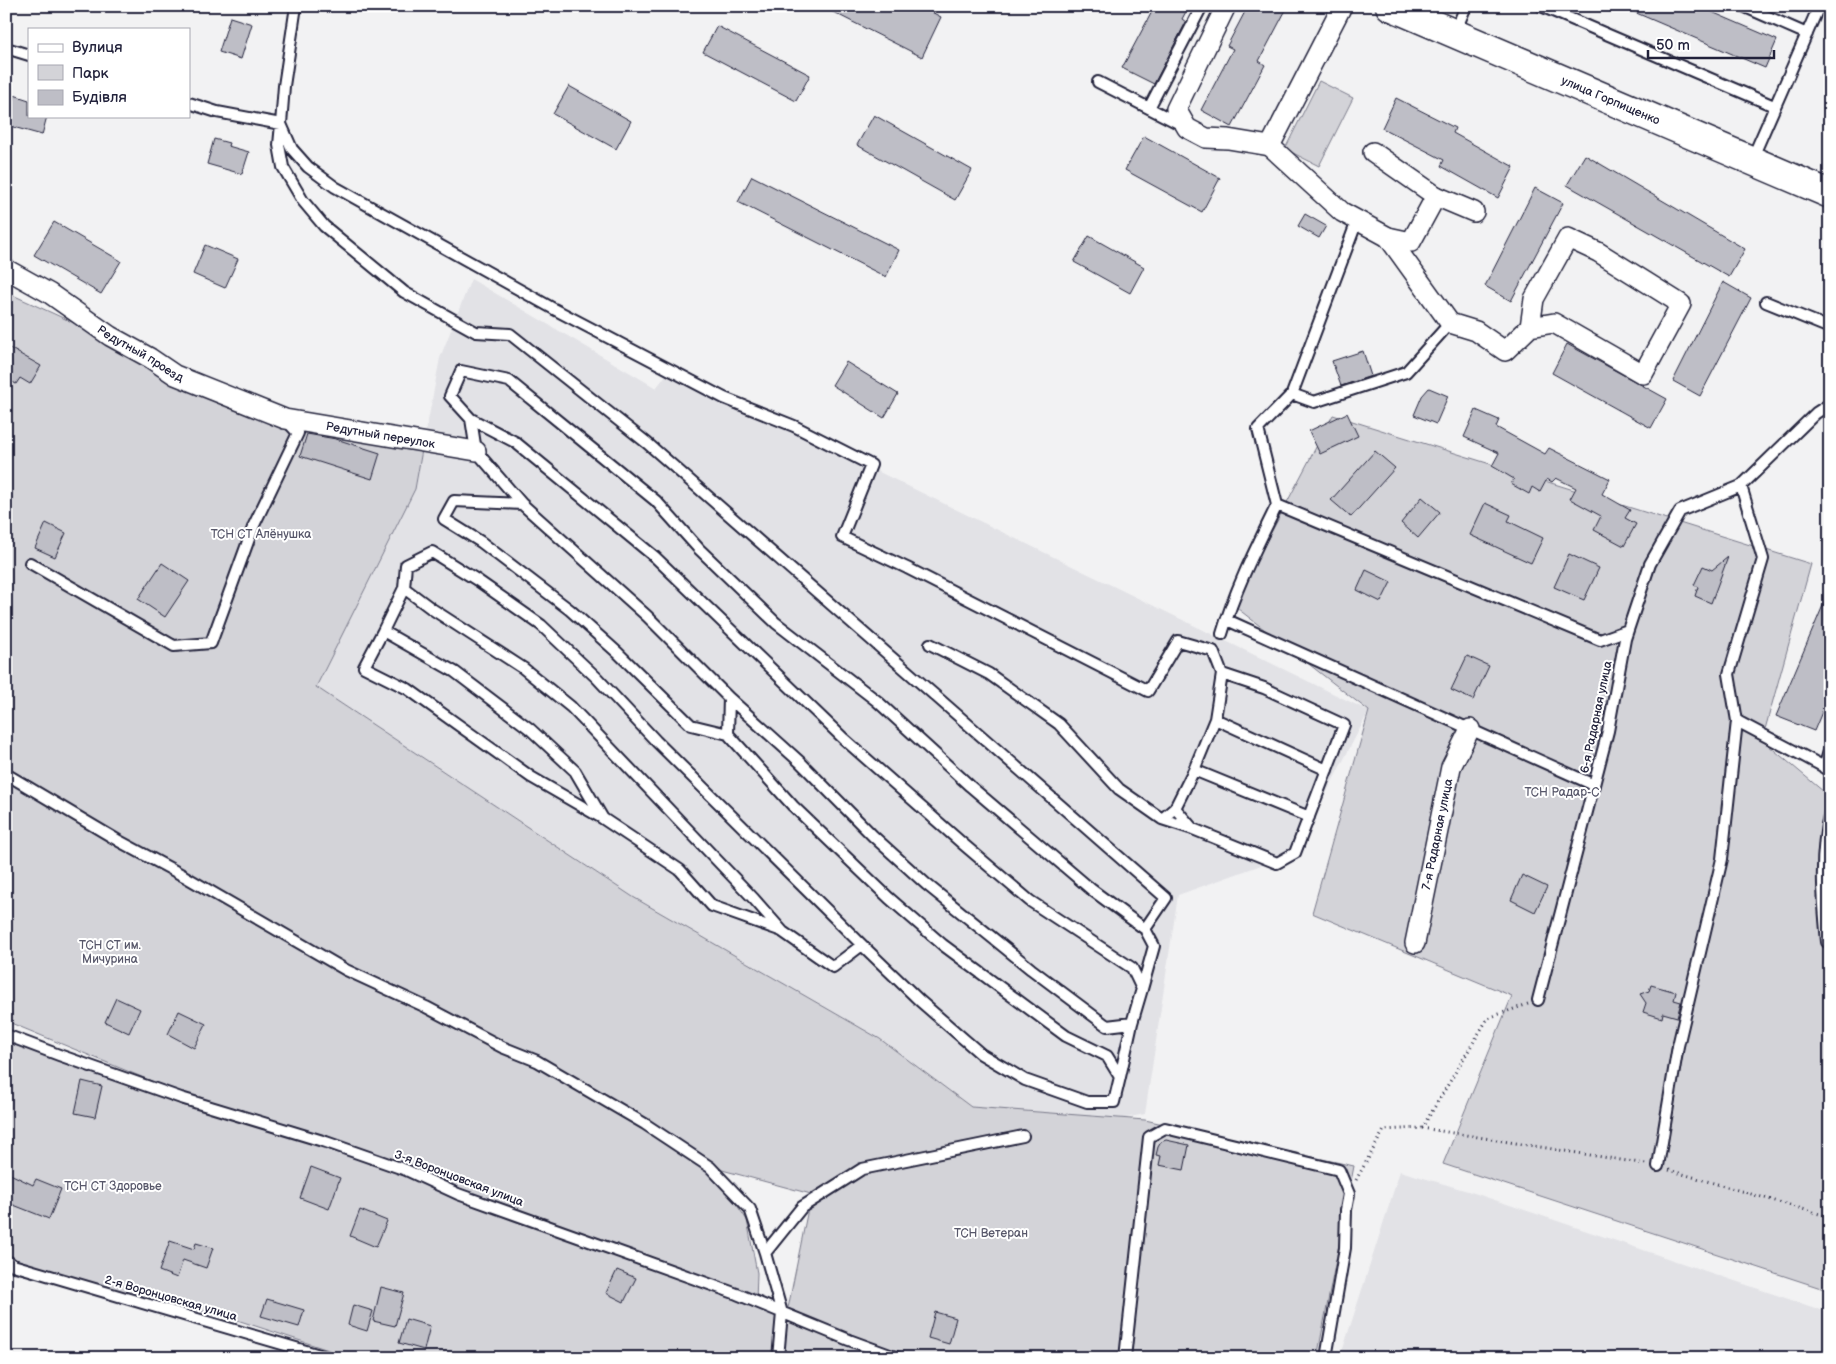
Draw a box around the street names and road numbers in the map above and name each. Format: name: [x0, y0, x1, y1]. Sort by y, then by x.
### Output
street label: улица Горпищенко: [1559, 73, 1662, 128]
street label: Редутный проезд: [94, 322, 186, 386]
street label: Редутный переулок: [325, 419, 437, 452]
street label: 6-я Радарная улица: [1577, 660, 1616, 775]
street label: 7-я Радарная улица: [1419, 777, 1456, 891]
street label: 3-я Воронцовская улица: [392, 1147, 526, 1210]
street label: 2-я Воронцовская улица: [103, 1272, 239, 1325]

